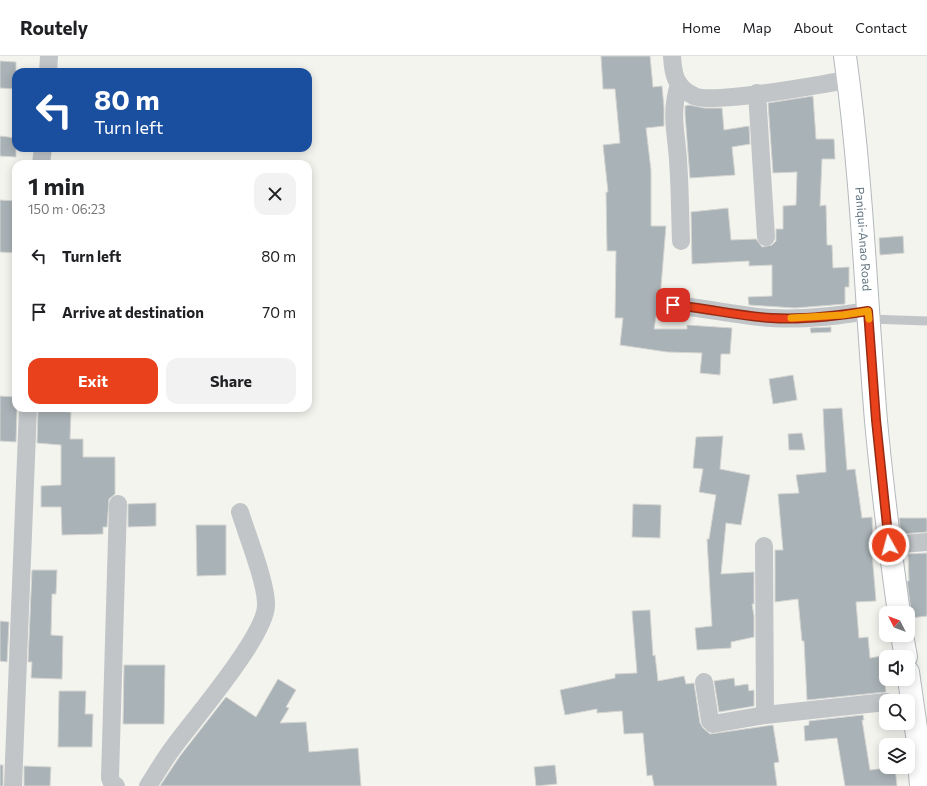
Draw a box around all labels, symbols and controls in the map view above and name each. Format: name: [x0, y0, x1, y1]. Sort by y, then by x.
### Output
text: Routely: [20, 16, 88, 39]
text: Home: [682, 19, 721, 36]
text: Map: [743, 19, 771, 36]
text: About: [793, 19, 833, 36]
text: Contact: [855, 19, 907, 36]
text: 80 m: [94, 82, 160, 116]
icon: left: [28, 84, 80, 136]
text: Turn left: [94, 116, 163, 138]
text: 1 min: [28, 171, 85, 200]
button: close: [254, 173, 296, 215]
street label: Paniqui-Anao Road: [853, 186, 875, 292]
text: 150 m · 06:23: [28, 201, 105, 217]
icon: left: [28, 245, 50, 267]
text: Turn left: [62, 247, 121, 265]
text: 80 m: [261, 247, 296, 265]
pin: [656, 288, 690, 322]
icon: arrive: [662, 294, 684, 316]
icon: arrive: [28, 301, 50, 323]
text: Arrive at destination: [62, 303, 204, 321]
text: 70 m: [262, 303, 296, 321]
button: Exit: [28, 358, 158, 404]
button: Share: [166, 358, 296, 404]
position arrow: [868, 524, 910, 566]
north arrow: [879, 606, 915, 642]
map controls: [879, 606, 915, 774]
button: sound: [879, 650, 915, 686]
button: search: [879, 694, 915, 730]
button: layers: [879, 738, 915, 774]

